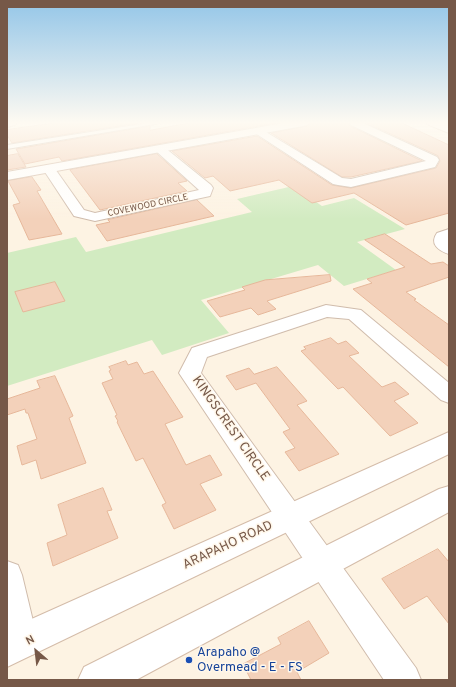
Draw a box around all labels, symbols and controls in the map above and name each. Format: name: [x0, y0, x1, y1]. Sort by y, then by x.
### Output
street label: COVEWOOD CIRCLE: [107, 192, 189, 220]
street label: KINGSCREST CIRCLE: [188, 374, 272, 484]
street label: ARAPAHO ROAD: [181, 518, 275, 574]
north arrow: [16, 631, 56, 671]
text: N: [24, 632, 37, 648]
place label: Arapaho @ Overmead - E - FS: [197, 645, 303, 676]
marker: Arapaho @ Overmead - E - FS: [184, 655, 194, 665]

